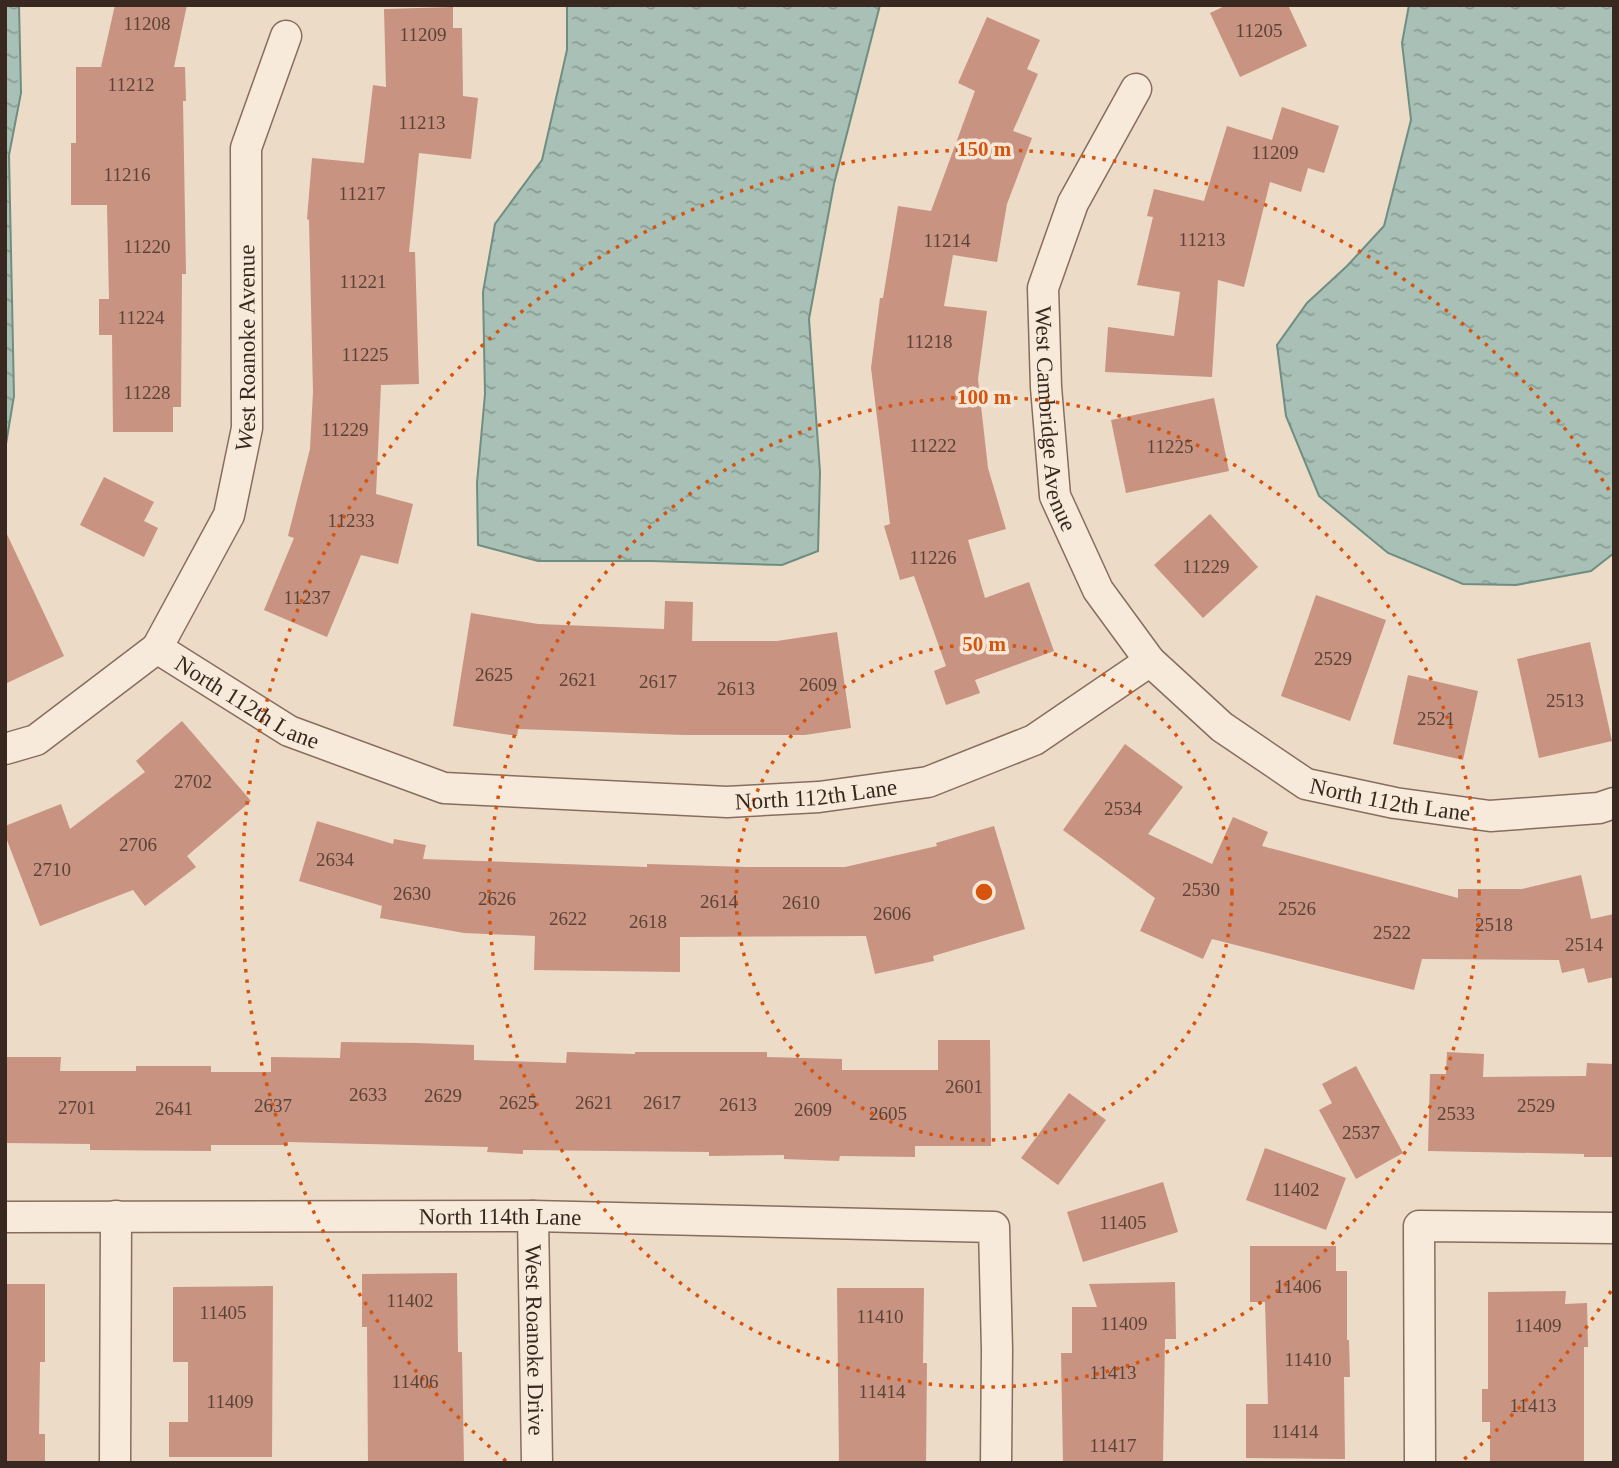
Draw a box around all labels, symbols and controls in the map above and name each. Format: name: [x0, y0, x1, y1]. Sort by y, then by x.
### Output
house number: 11208: [124, 13, 170, 34]
house number: 11205: [1236, 20, 1282, 41]
house number: 11209: [400, 24, 446, 45]
house number: 11212: [108, 74, 154, 95]
house number: 11213: [399, 112, 445, 133]
text: 150 m: [957, 137, 1012, 161]
house number: 11209: [1252, 142, 1298, 163]
house number: 11216: [104, 164, 150, 185]
house number: 11217: [339, 183, 385, 204]
house number: 11213: [1179, 229, 1225, 250]
house number: 11214: [924, 230, 971, 251]
house number: 11220: [124, 236, 170, 257]
street label: West Roanoke Avenue: [230, 244, 260, 454]
house number: 11221: [340, 271, 386, 292]
street label: West Cambridge Avenue: [1031, 305, 1082, 535]
house number: 11224: [118, 307, 165, 328]
house number: 11218: [906, 331, 952, 352]
house number: 11225: [342, 344, 388, 365]
house number: 11228: [124, 382, 170, 403]
text: 100 m: [957, 385, 1012, 409]
house number: 11229: [322, 419, 368, 440]
house number: 11222: [910, 435, 956, 456]
house number: 11225: [1147, 436, 1193, 457]
house number: 11233: [328, 510, 374, 531]
house number: 11226: [910, 547, 956, 568]
house number: 11229: [1183, 556, 1229, 577]
house number: 11237: [284, 587, 330, 608]
text: 50 m: [962, 632, 1006, 656]
house number: 2529: [1314, 648, 1352, 669]
street label: North 112th Lane: [171, 650, 323, 753]
house number: 2625: [475, 664, 513, 685]
house number: 2621: [559, 669, 597, 690]
house number: 2617: [639, 671, 677, 692]
house number: 2609: [799, 674, 837, 695]
house number: 2613: [717, 678, 755, 699]
house number: 2513: [1546, 690, 1584, 711]
house number: 2521: [1417, 708, 1455, 729]
house number: 2702: [174, 771, 212, 792]
street label: North 112th Lane: [1308, 773, 1472, 826]
street label: North 112th Lane: [734, 774, 898, 814]
house number: 2534: [1104, 798, 1143, 819]
house number: 2706: [119, 834, 157, 855]
house number: 2634: [316, 849, 355, 870]
house number: 2710: [33, 859, 71, 880]
house number: 2530: [1182, 879, 1220, 900]
centre of rings: [972, 880, 996, 904]
house number: 2630: [393, 883, 431, 904]
house number: 2626: [478, 888, 516, 909]
house number: 2614: [700, 891, 739, 912]
house number: 2610: [782, 892, 820, 913]
house number: 2526: [1278, 898, 1316, 919]
house number: 2606: [873, 903, 911, 924]
house number: 2622: [549, 908, 587, 929]
house number: 2618: [629, 911, 667, 932]
house number: 2518: [1475, 914, 1513, 935]
house number: 2522: [1373, 922, 1411, 943]
house number: 2514: [1565, 934, 1604, 955]
house number: 2601: [945, 1076, 983, 1097]
house number: 2633: [349, 1084, 387, 1105]
house number: 2629: [424, 1085, 462, 1106]
house number: 2625: [499, 1092, 537, 1113]
house number: 2621: [575, 1092, 613, 1113]
house number: 2617: [643, 1092, 681, 1113]
house number: 2613: [719, 1094, 757, 1115]
house number: 2637: [254, 1095, 292, 1116]
house number: 2529: [1517, 1095, 1555, 1116]
house number: 2701: [58, 1097, 96, 1118]
house number: 2641: [155, 1098, 193, 1119]
house number: 2609: [794, 1099, 832, 1120]
house number: 2605: [869, 1103, 907, 1124]
house number: 2533: [1437, 1103, 1475, 1124]
house number: 2537: [1342, 1122, 1380, 1143]
house number: 11402: [1273, 1179, 1319, 1200]
street label: North 114th Lane: [419, 1203, 582, 1230]
house number: 11405: [1100, 1212, 1146, 1233]
street label: West Roanoke Drive: [521, 1244, 549, 1436]
house number: 11406: [1275, 1276, 1321, 1297]
house number: 11402: [387, 1290, 433, 1311]
house number: 11405: [200, 1302, 246, 1323]
house number: 11410: [857, 1306, 903, 1327]
house number: 11409: [1101, 1313, 1147, 1334]
house number: 11409: [1515, 1315, 1561, 1336]
house number: 11410: [1285, 1349, 1331, 1370]
house number: 11413: [1090, 1362, 1136, 1383]
house number: 11406: [392, 1371, 438, 1392]
house number: 11414: [859, 1381, 906, 1402]
house number: 11409: [207, 1391, 253, 1412]
house number: 11413: [1510, 1395, 1556, 1416]
house number: 11414: [1272, 1421, 1319, 1442]
house number: 11417: [1090, 1435, 1136, 1456]

